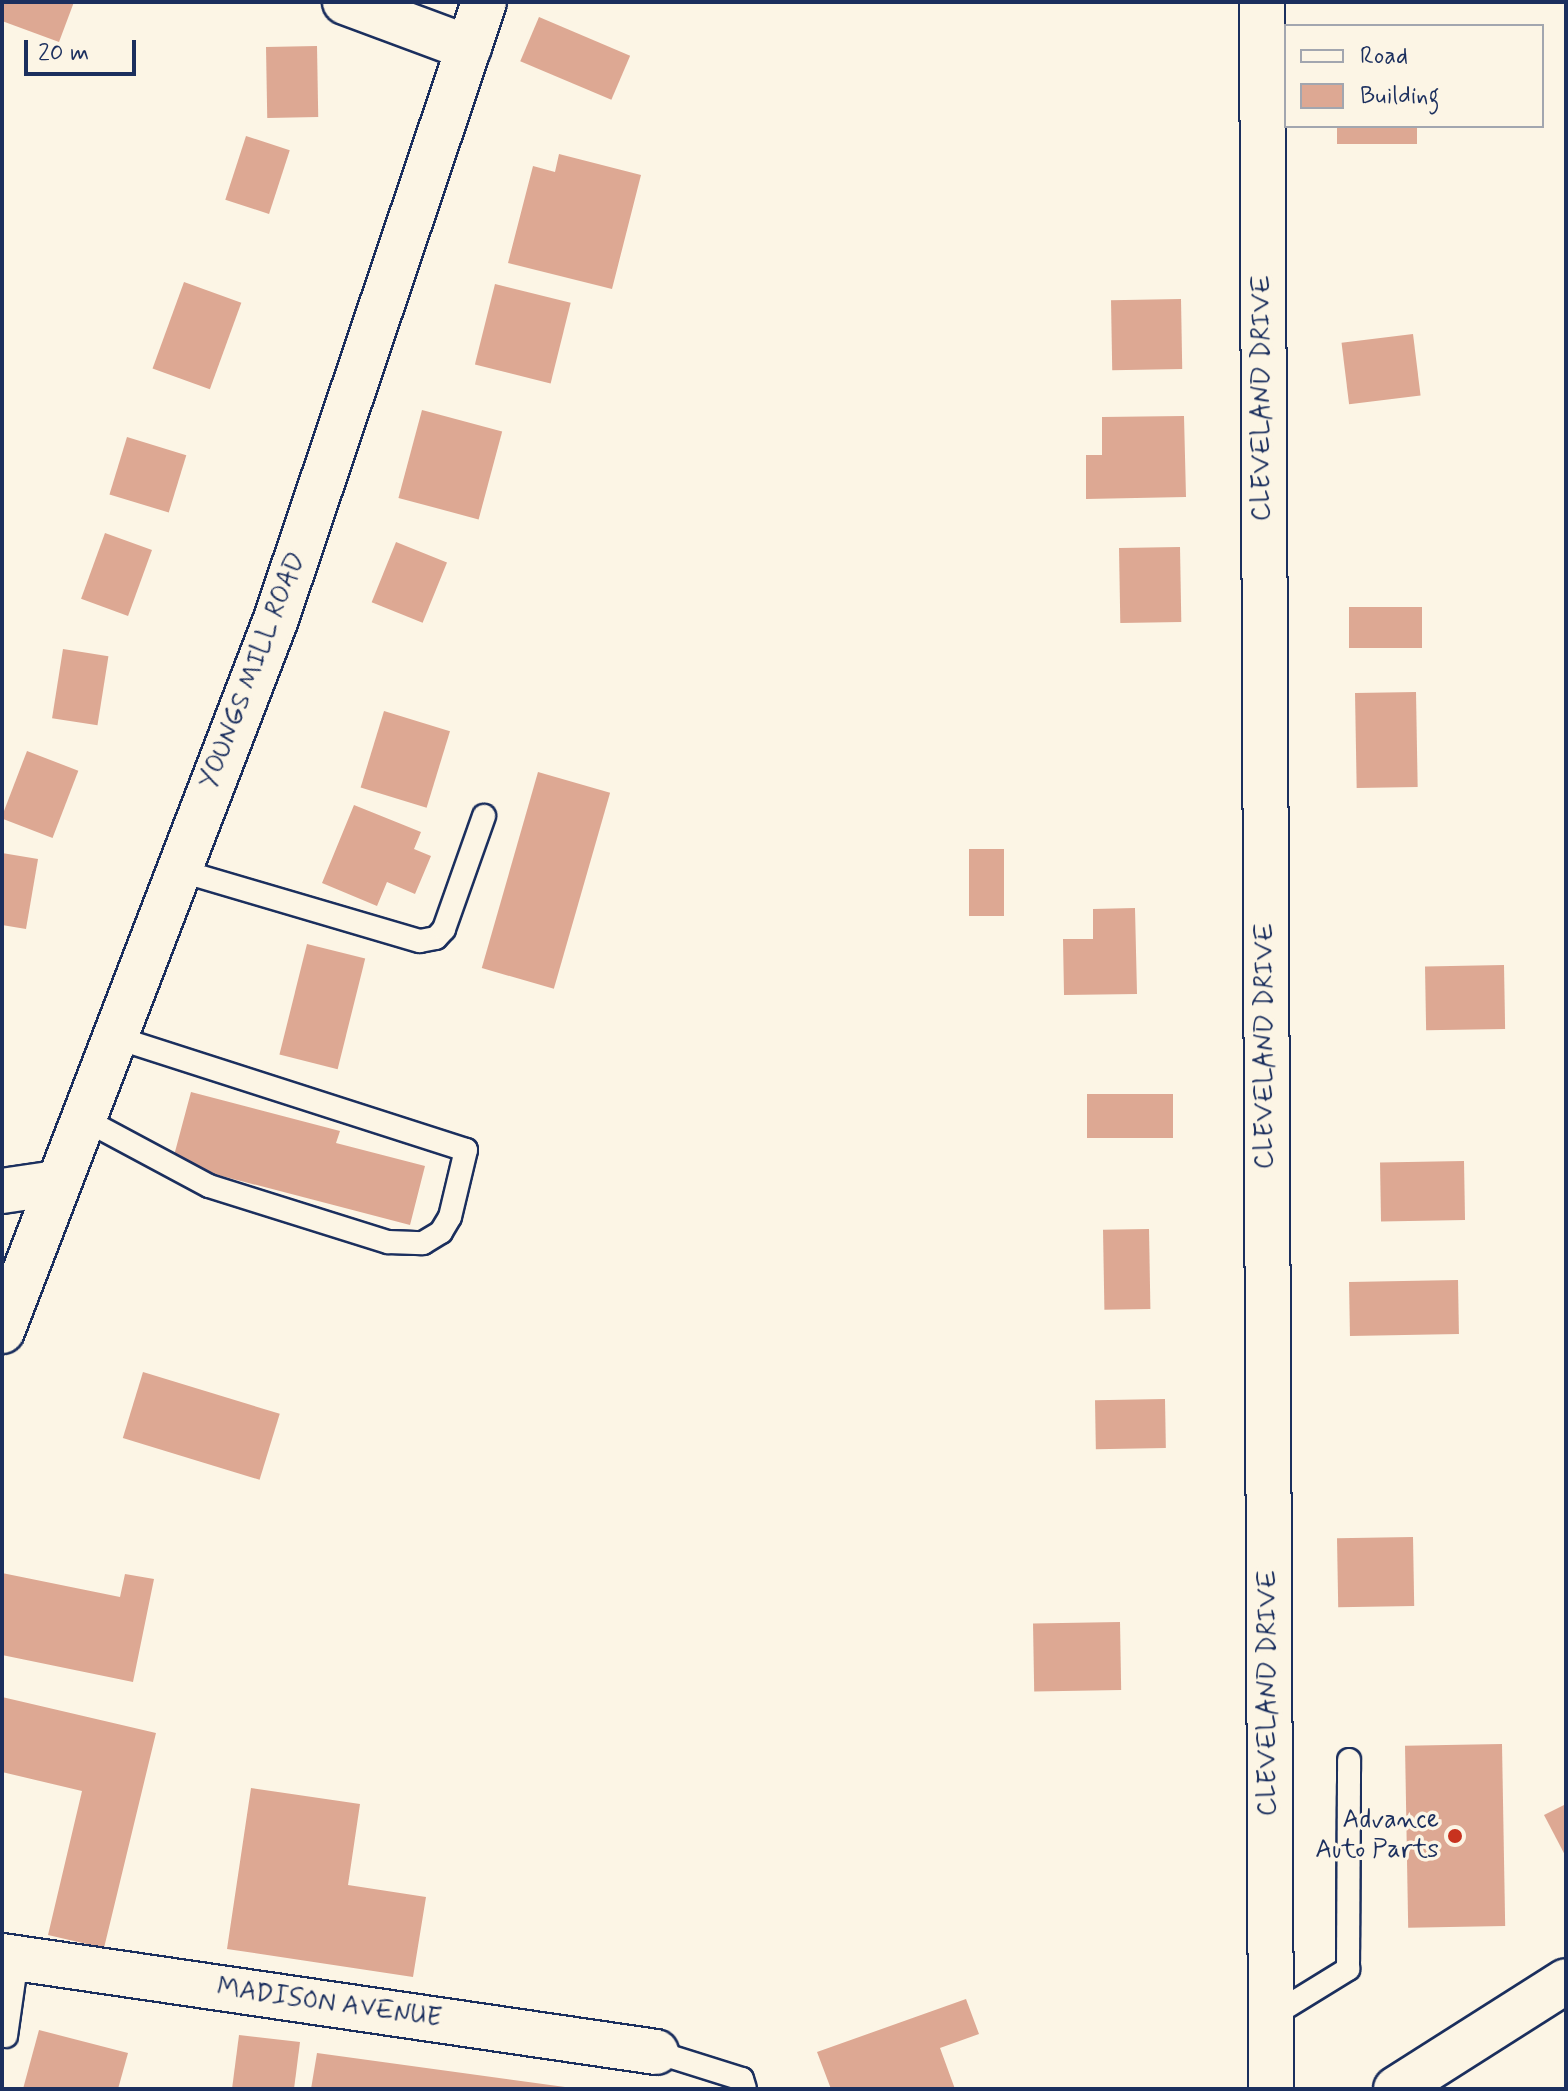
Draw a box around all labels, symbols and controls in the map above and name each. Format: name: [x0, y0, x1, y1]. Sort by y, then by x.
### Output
scale bar: [28, 24, 140, 74]
legend: [1284, 24, 1544, 128]
text: 20 m: [38, 38, 89, 69]
text: Road: [1360, 41, 1408, 72]
text: Building: [1360, 81, 1440, 112]
street label: CLEVELAND DRIVE: [1247, 275, 1279, 521]
street label: YOUNGS MILL ROAD: [195, 551, 313, 791]
street label: CLEVELAND DRIVE: [1250, 923, 1282, 1169]
street label: CLEVELAND DRIVE: [1253, 1570, 1285, 1816]
place label: Advance Auto Parts: [1320, 1805, 1439, 1866]
marker: Advance Auto Parts: [1446, 1827, 1464, 1845]
street label: MADISON AVENUE: [214, 1973, 444, 2035]

